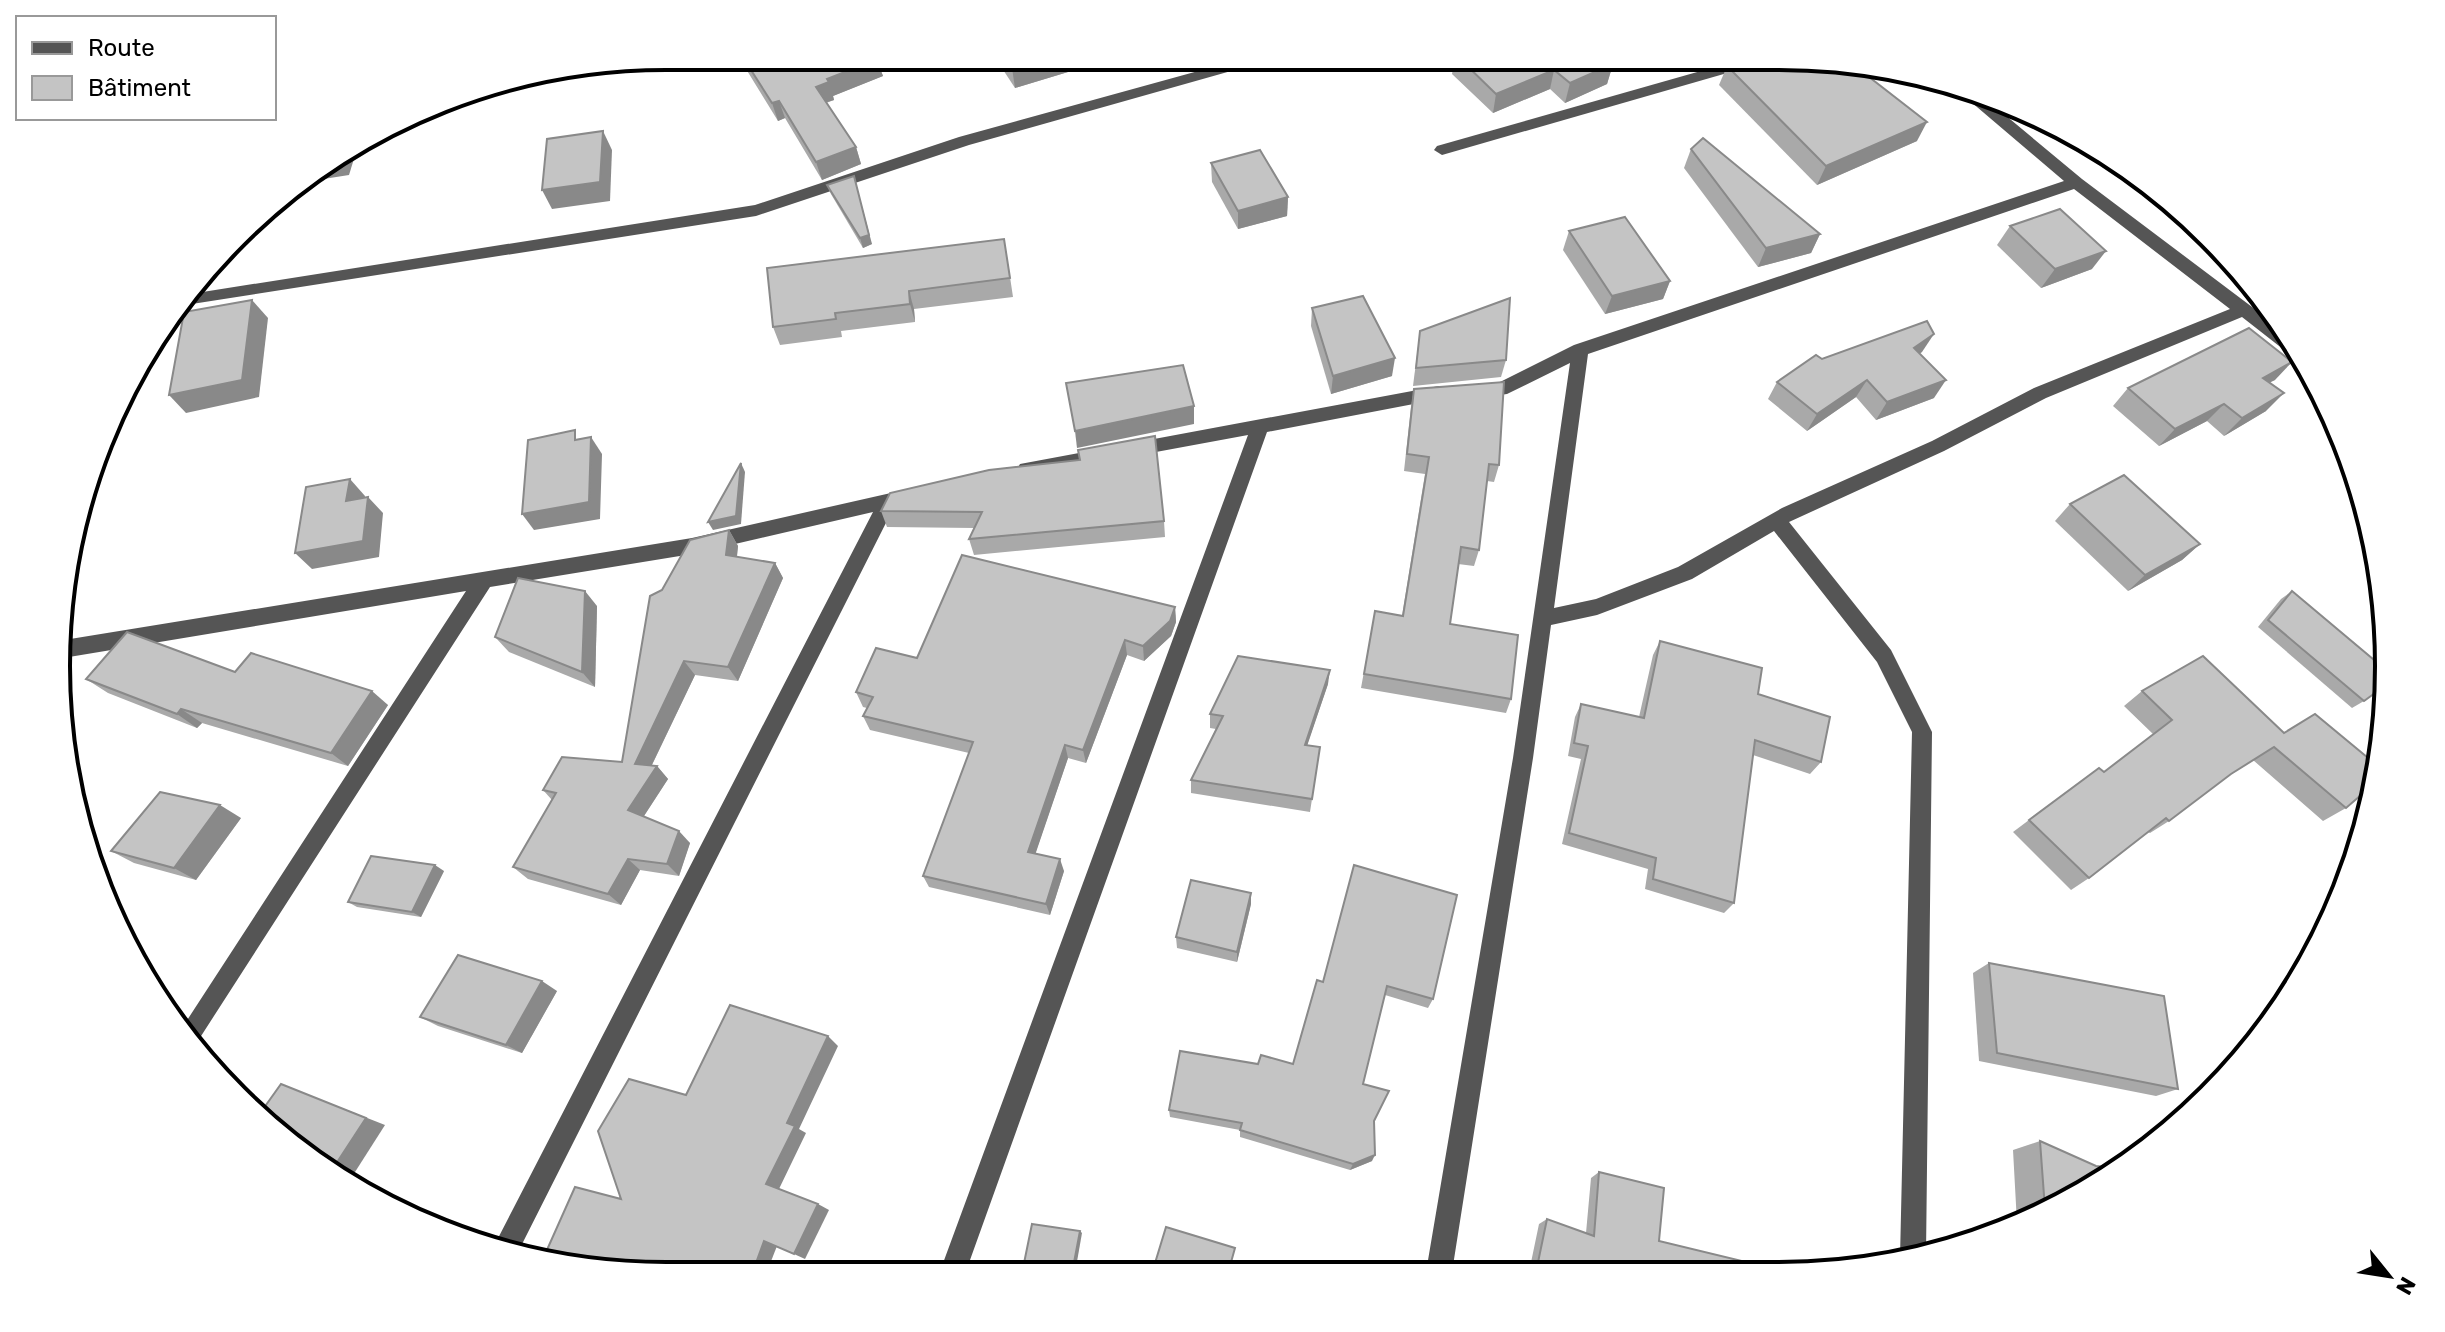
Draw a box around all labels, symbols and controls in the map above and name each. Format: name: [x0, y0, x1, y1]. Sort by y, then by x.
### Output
legend: [16, 16, 276, 120]
text: Route: [88, 34, 155, 62]
text: Bâtiment: [88, 74, 191, 102]
north arrow: [2349, 1236, 2429, 1316]
text: N: [2390, 1272, 2422, 1299]

